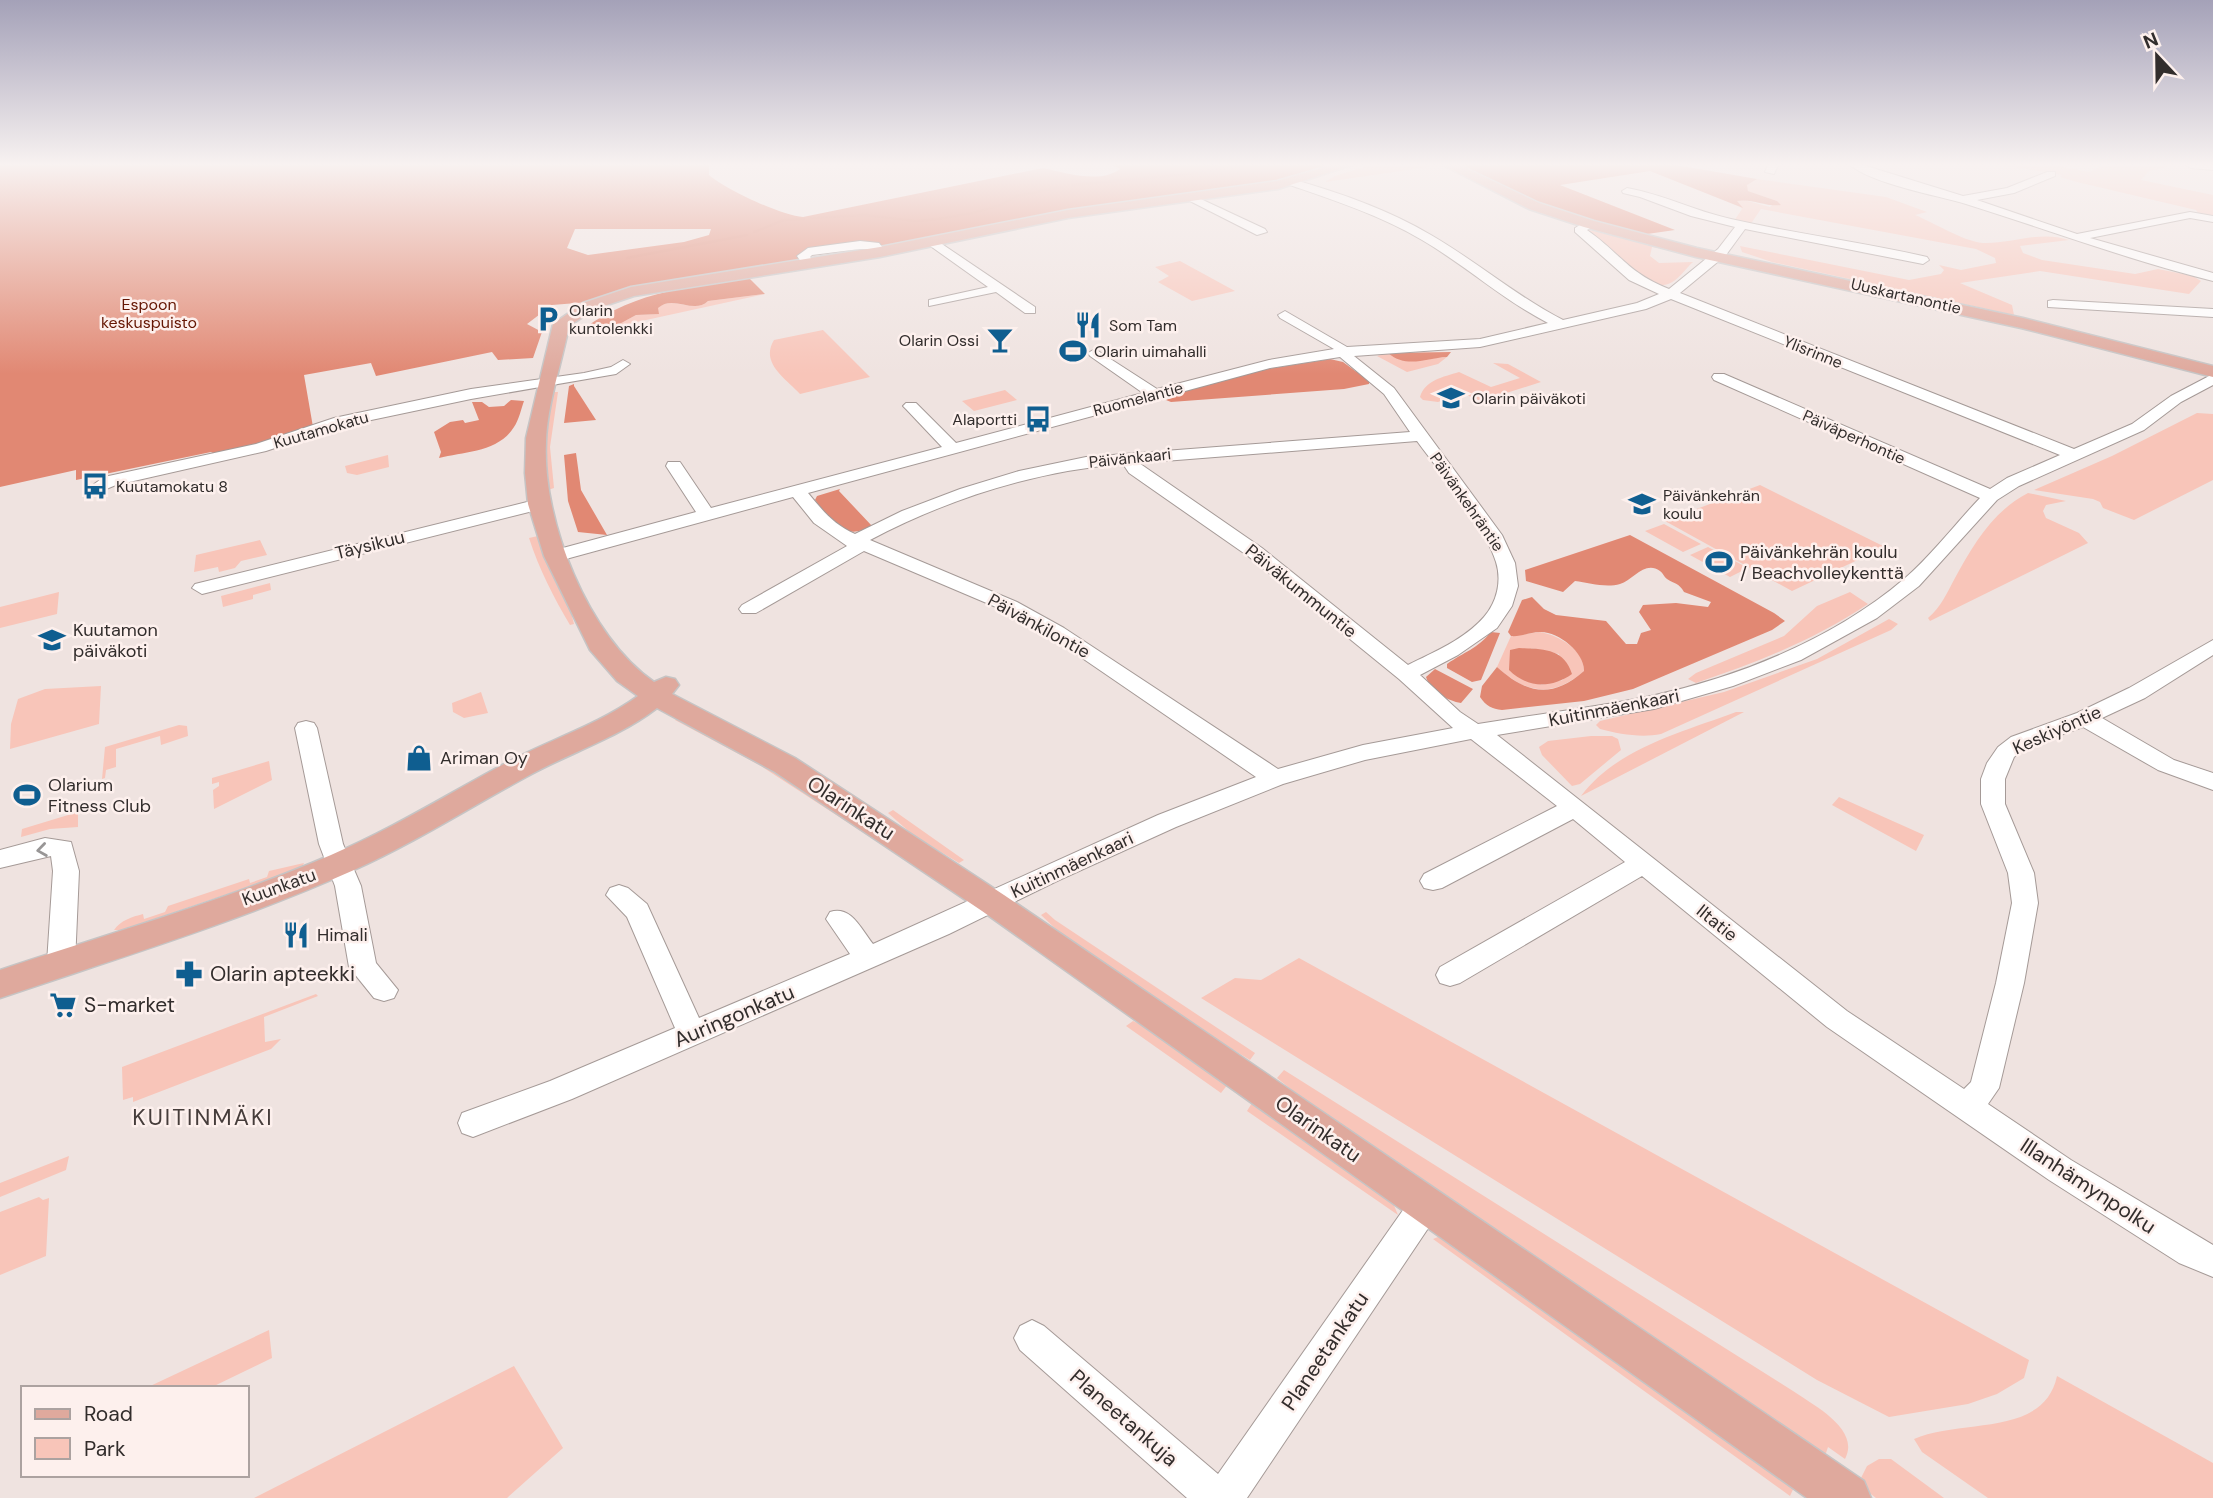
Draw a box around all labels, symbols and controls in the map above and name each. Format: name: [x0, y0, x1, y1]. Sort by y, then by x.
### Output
north arrow: [2122, 21, 2192, 91]
text: N: [2140, 27, 2162, 55]
street label: Uuskartanontie: [1849, 273, 1963, 319]
park label: Espoon keskuspuisto: [101, 294, 197, 333]
place label: Olarin kuntolenkki: [569, 300, 653, 339]
parking icon: Olarin kuntolenkki: [533, 304, 563, 334]
restaurant icon: Som Tam: [1073, 310, 1103, 340]
place label: Som Tam: [1109, 315, 1177, 336]
bar icon: Olarin Ossi: [985, 325, 1015, 355]
place label: Olarin Ossi: [899, 330, 979, 351]
street label: Ylisrinne: [1780, 331, 1846, 373]
sports icon: Olarin uimahalli: [1058, 336, 1088, 366]
place label: Olarin uimahalli: [1094, 341, 1207, 362]
street label: Ruomelantie: [1091, 377, 1185, 421]
school or university icon: Olarin päiväkoti: [1436, 383, 1466, 413]
place label: Olarin päiväkoti: [1472, 388, 1586, 409]
bus stop icon: Alaportti: [1023, 404, 1053, 434]
street label: Päiväperhontie: [1799, 405, 1909, 469]
street label: Kuutamokatu: [271, 406, 371, 454]
place label: Alaportti: [952, 409, 1017, 430]
street label: Päivänkaari: [1088, 443, 1172, 473]
street label: Päivänkehräntie: [1425, 448, 1509, 556]
bus stop icon: Kuutamokatu 8: [80, 471, 110, 501]
place label: Kuutamokatu 8: [116, 476, 228, 497]
place label: Päivänkehrän koulu: [1663, 485, 1760, 524]
school or university icon: Päivänkehrän koulu: [1627, 489, 1657, 519]
street label: Täysikuu: [333, 525, 407, 565]
street label: Päiväkummuntie: [1240, 539, 1362, 643]
place label: Päivänkehrän koulu / Beachvolleykenttä: [1740, 540, 1904, 585]
sports icon: Päivänkehrän koulu / Beachvolleykenttä: [1704, 547, 1734, 577]
street label: Päivänkilontie: [984, 588, 1094, 664]
place label: Kuutamon päiväkoti: [73, 618, 158, 663]
school or university icon: Kuutamon päiväkoti: [37, 625, 67, 655]
street label: Kuitinmäenkaari: [1547, 684, 1681, 732]
street label: Keskiyöntie: [2009, 700, 2105, 760]
shop icon: Ariman Oy: [404, 743, 434, 773]
place label: Ariman Oy: [440, 746, 528, 770]
street label: Olarinkatu: [802, 769, 900, 847]
place label: Olarium Fitness Club: [48, 773, 151, 818]
sports icon: Olarium Fitness Club: [12, 780, 42, 810]
street label: Kuitinmäenkaari: [1007, 826, 1137, 904]
one-way arrow: [36, 842, 48, 857]
street label: Kuunkatu: [239, 863, 319, 911]
street label: Iltatie: [1691, 899, 1743, 947]
restaurant icon: Himali: [281, 920, 311, 950]
place label: Himali: [317, 923, 368, 947]
pharmacy icon: Olarin apteekki: [174, 959, 204, 989]
place label: Olarin apteekki: [210, 960, 355, 988]
street label: Auringonkatu: [669, 978, 799, 1054]
supermarket icon: S-market: [48, 990, 78, 1020]
place label: S-market: [84, 991, 175, 1019]
street label: Olarinkatu: [1269, 1089, 1367, 1169]
district label: KUITINMÄKI: [132, 1102, 274, 1132]
street label: Illanhämynpolku: [2015, 1132, 2161, 1240]
street label: Planeetankatu: [1275, 1286, 1375, 1416]
street label: Planeetankuja: [1064, 1363, 1184, 1473]
legend: [21, 1386, 248, 1477]
text: Road: [84, 1400, 133, 1428]
text: Park: [84, 1435, 126, 1463]

